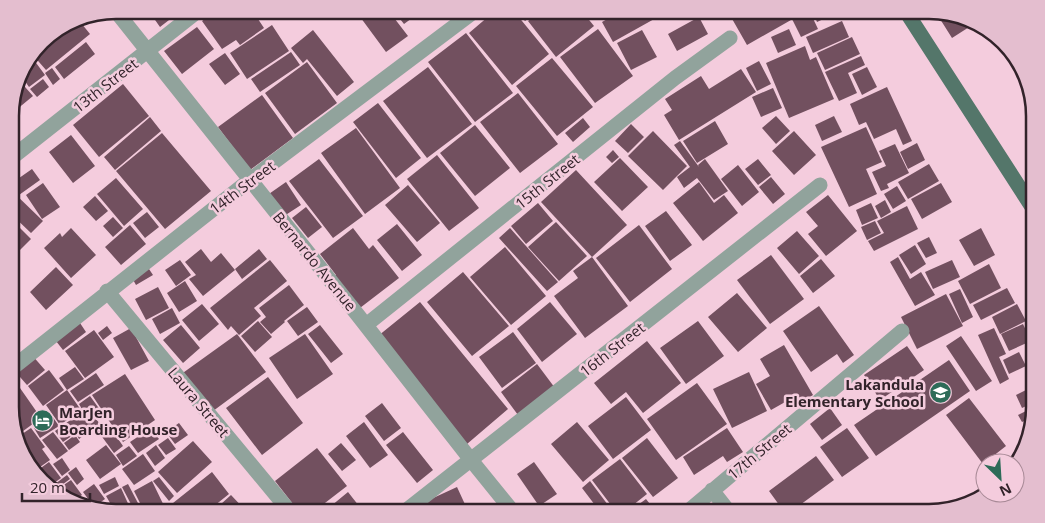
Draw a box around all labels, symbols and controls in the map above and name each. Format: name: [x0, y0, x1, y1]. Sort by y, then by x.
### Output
street label: 13th Street: [68, 53, 142, 117]
street label: 15th Street: [511, 149, 583, 213]
street label: 14th Street: [205, 156, 279, 218]
street label: Bernardo Avenue: [269, 207, 361, 315]
street label: 16th Street: [575, 317, 649, 381]
street label: Laura Street: [164, 363, 234, 441]
place label: Lakandula Elementary School: [785, 374, 924, 411]
school or university icon: Lakandula Elementary School: [928, 381, 952, 405]
place label: MarJen Boarding House: [59, 402, 178, 439]
hotel icon: MarJen Boarding House: [31, 409, 55, 433]
street label: 17th Street: [723, 418, 795, 484]
north arrow: [975, 453, 1025, 503]
scale bar: [22, 470, 90, 502]
text: 20 m: [30, 477, 65, 497]
text: N: [997, 479, 1015, 501]

